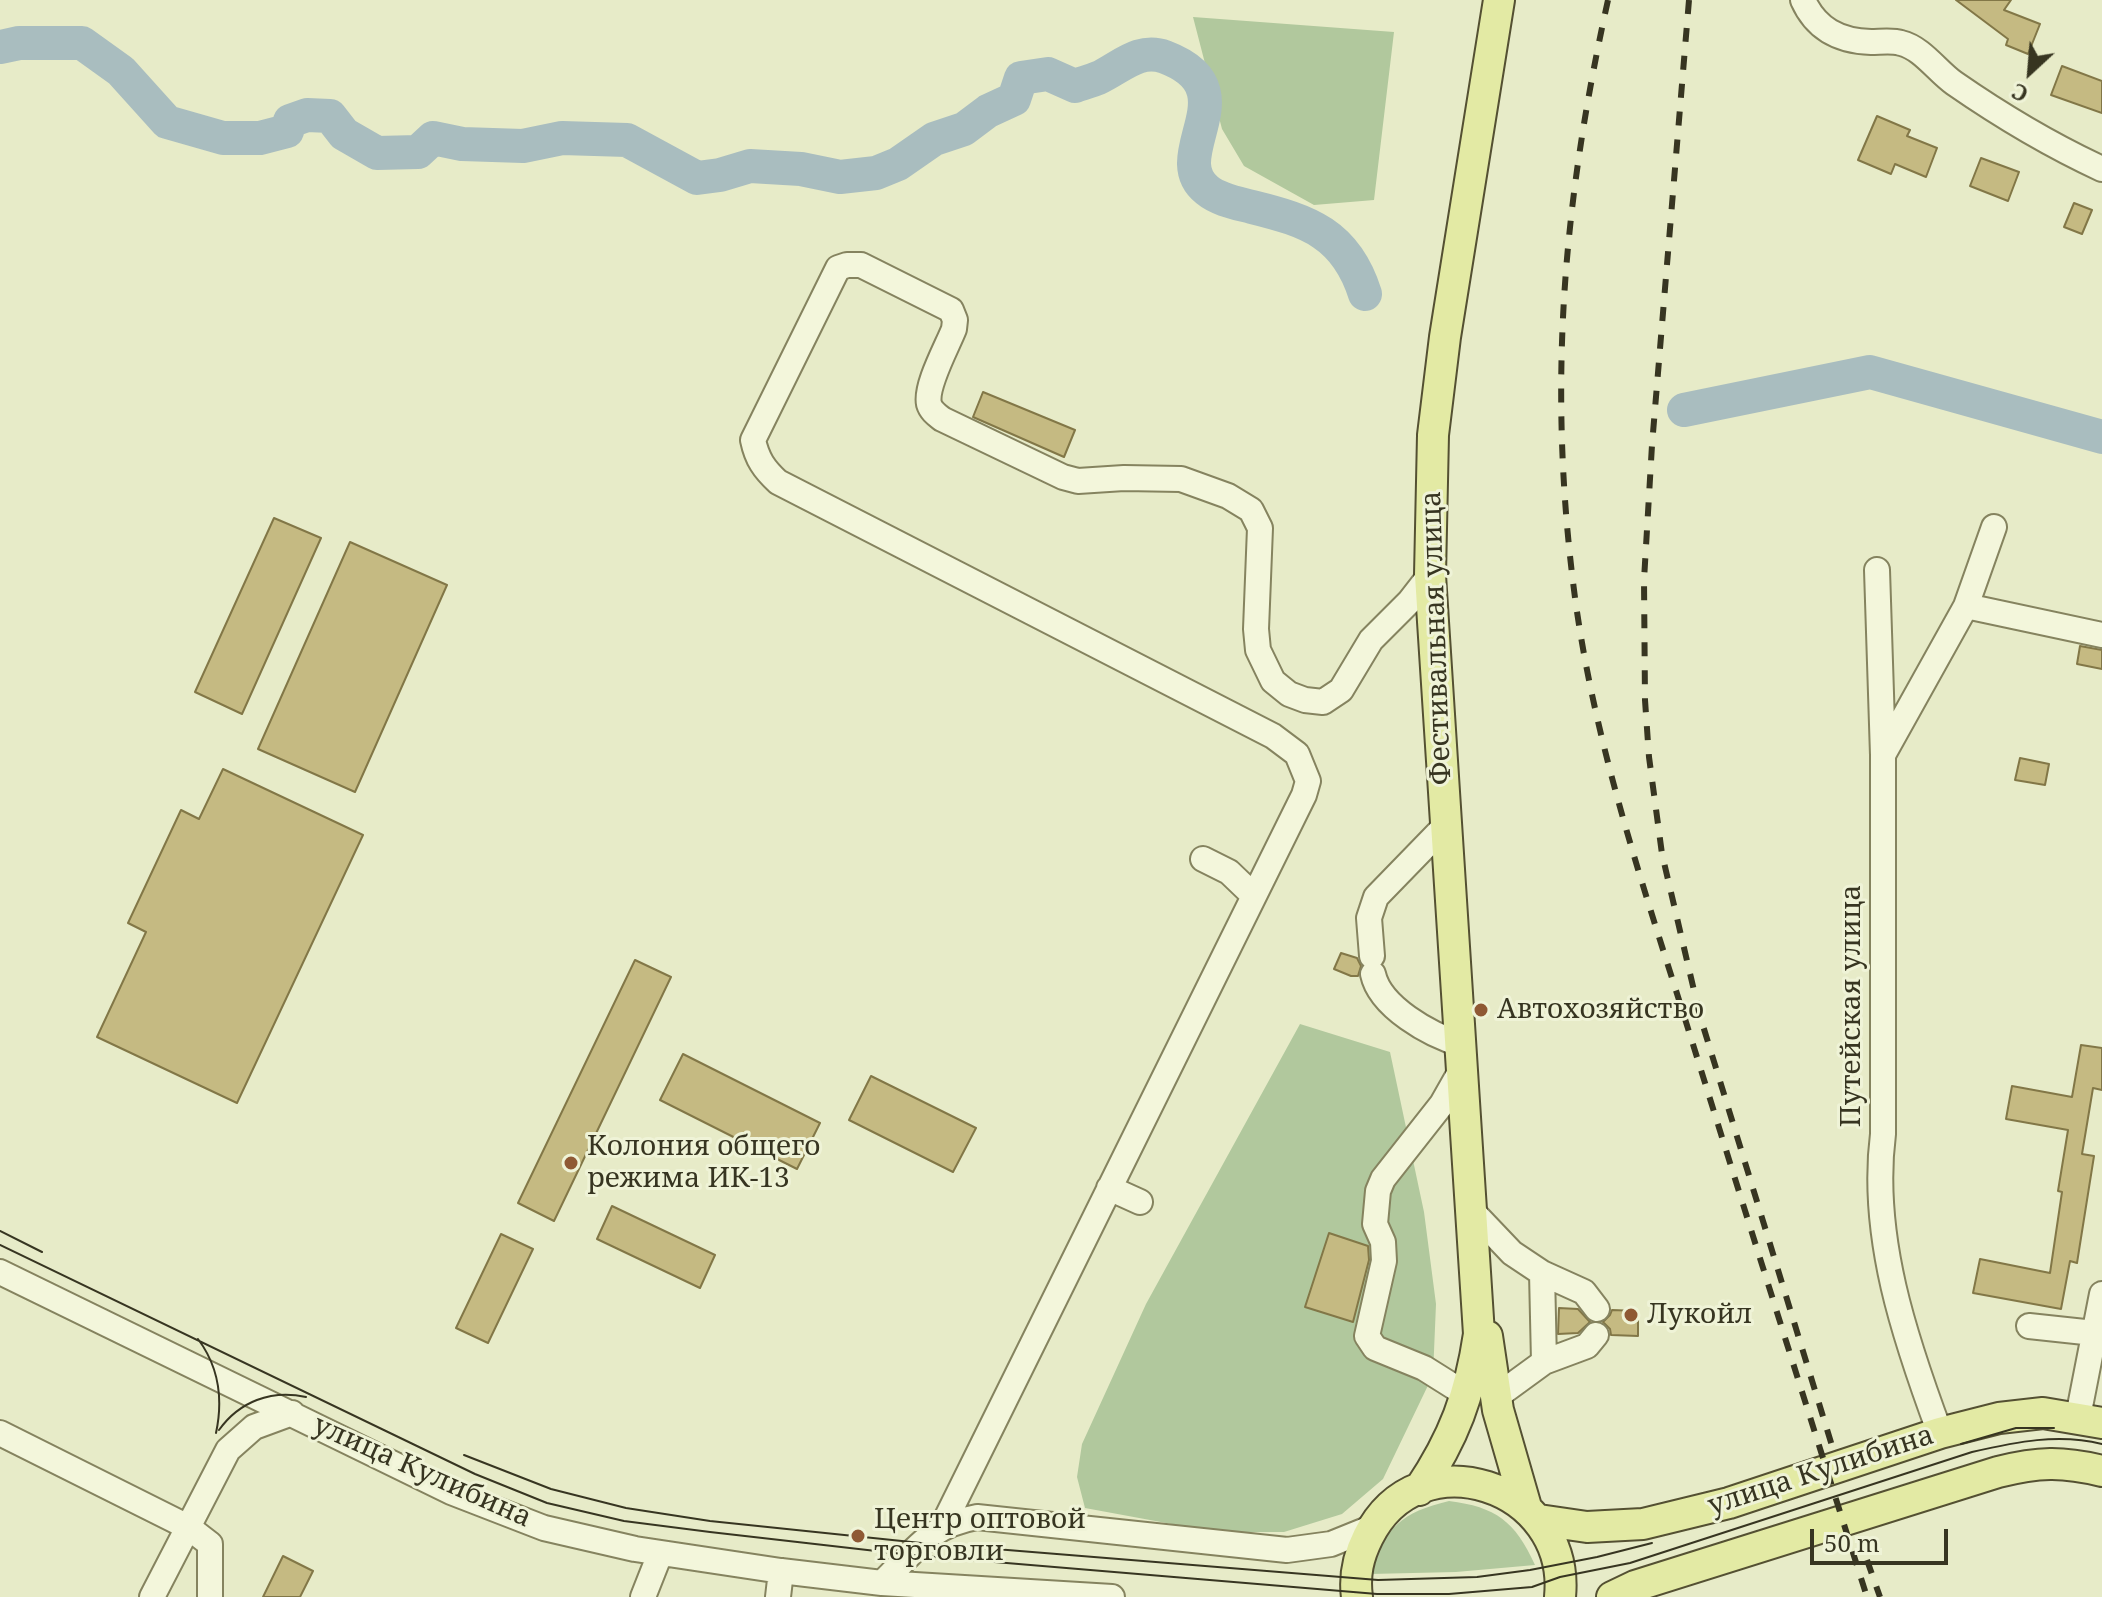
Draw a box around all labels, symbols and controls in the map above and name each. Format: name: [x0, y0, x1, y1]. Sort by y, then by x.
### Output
north arrow: [1990, 32, 2070, 112]
text: С: [2006, 77, 2033, 110]
street label: Фестивальная улица: [1415, 490, 1459, 786]
street label: Путейская улица: [1835, 885, 1869, 1127]
place label: Автохозяйство: [1497, 993, 1704, 1027]
marker: Автохозяйство: [1472, 1001, 1490, 1019]
place label: Колония общего режима ИК-13: [587, 1130, 820, 1196]
marker: Колония общего режима ИК-13: [562, 1154, 580, 1172]
place label: Лукойл: [1647, 1298, 1752, 1332]
marker: Лукойл: [1622, 1306, 1640, 1324]
street label: улица Кулибина: [308, 1409, 536, 1535]
street label: улица Кулибина: [1704, 1419, 1938, 1523]
place label: Центр оптовой торговли: [874, 1503, 1086, 1569]
scale bar: [1814, 1513, 1952, 1563]
text: 50 m: [1824, 1526, 1880, 1559]
marker: Центр оптовой торговли: [849, 1527, 867, 1545]

